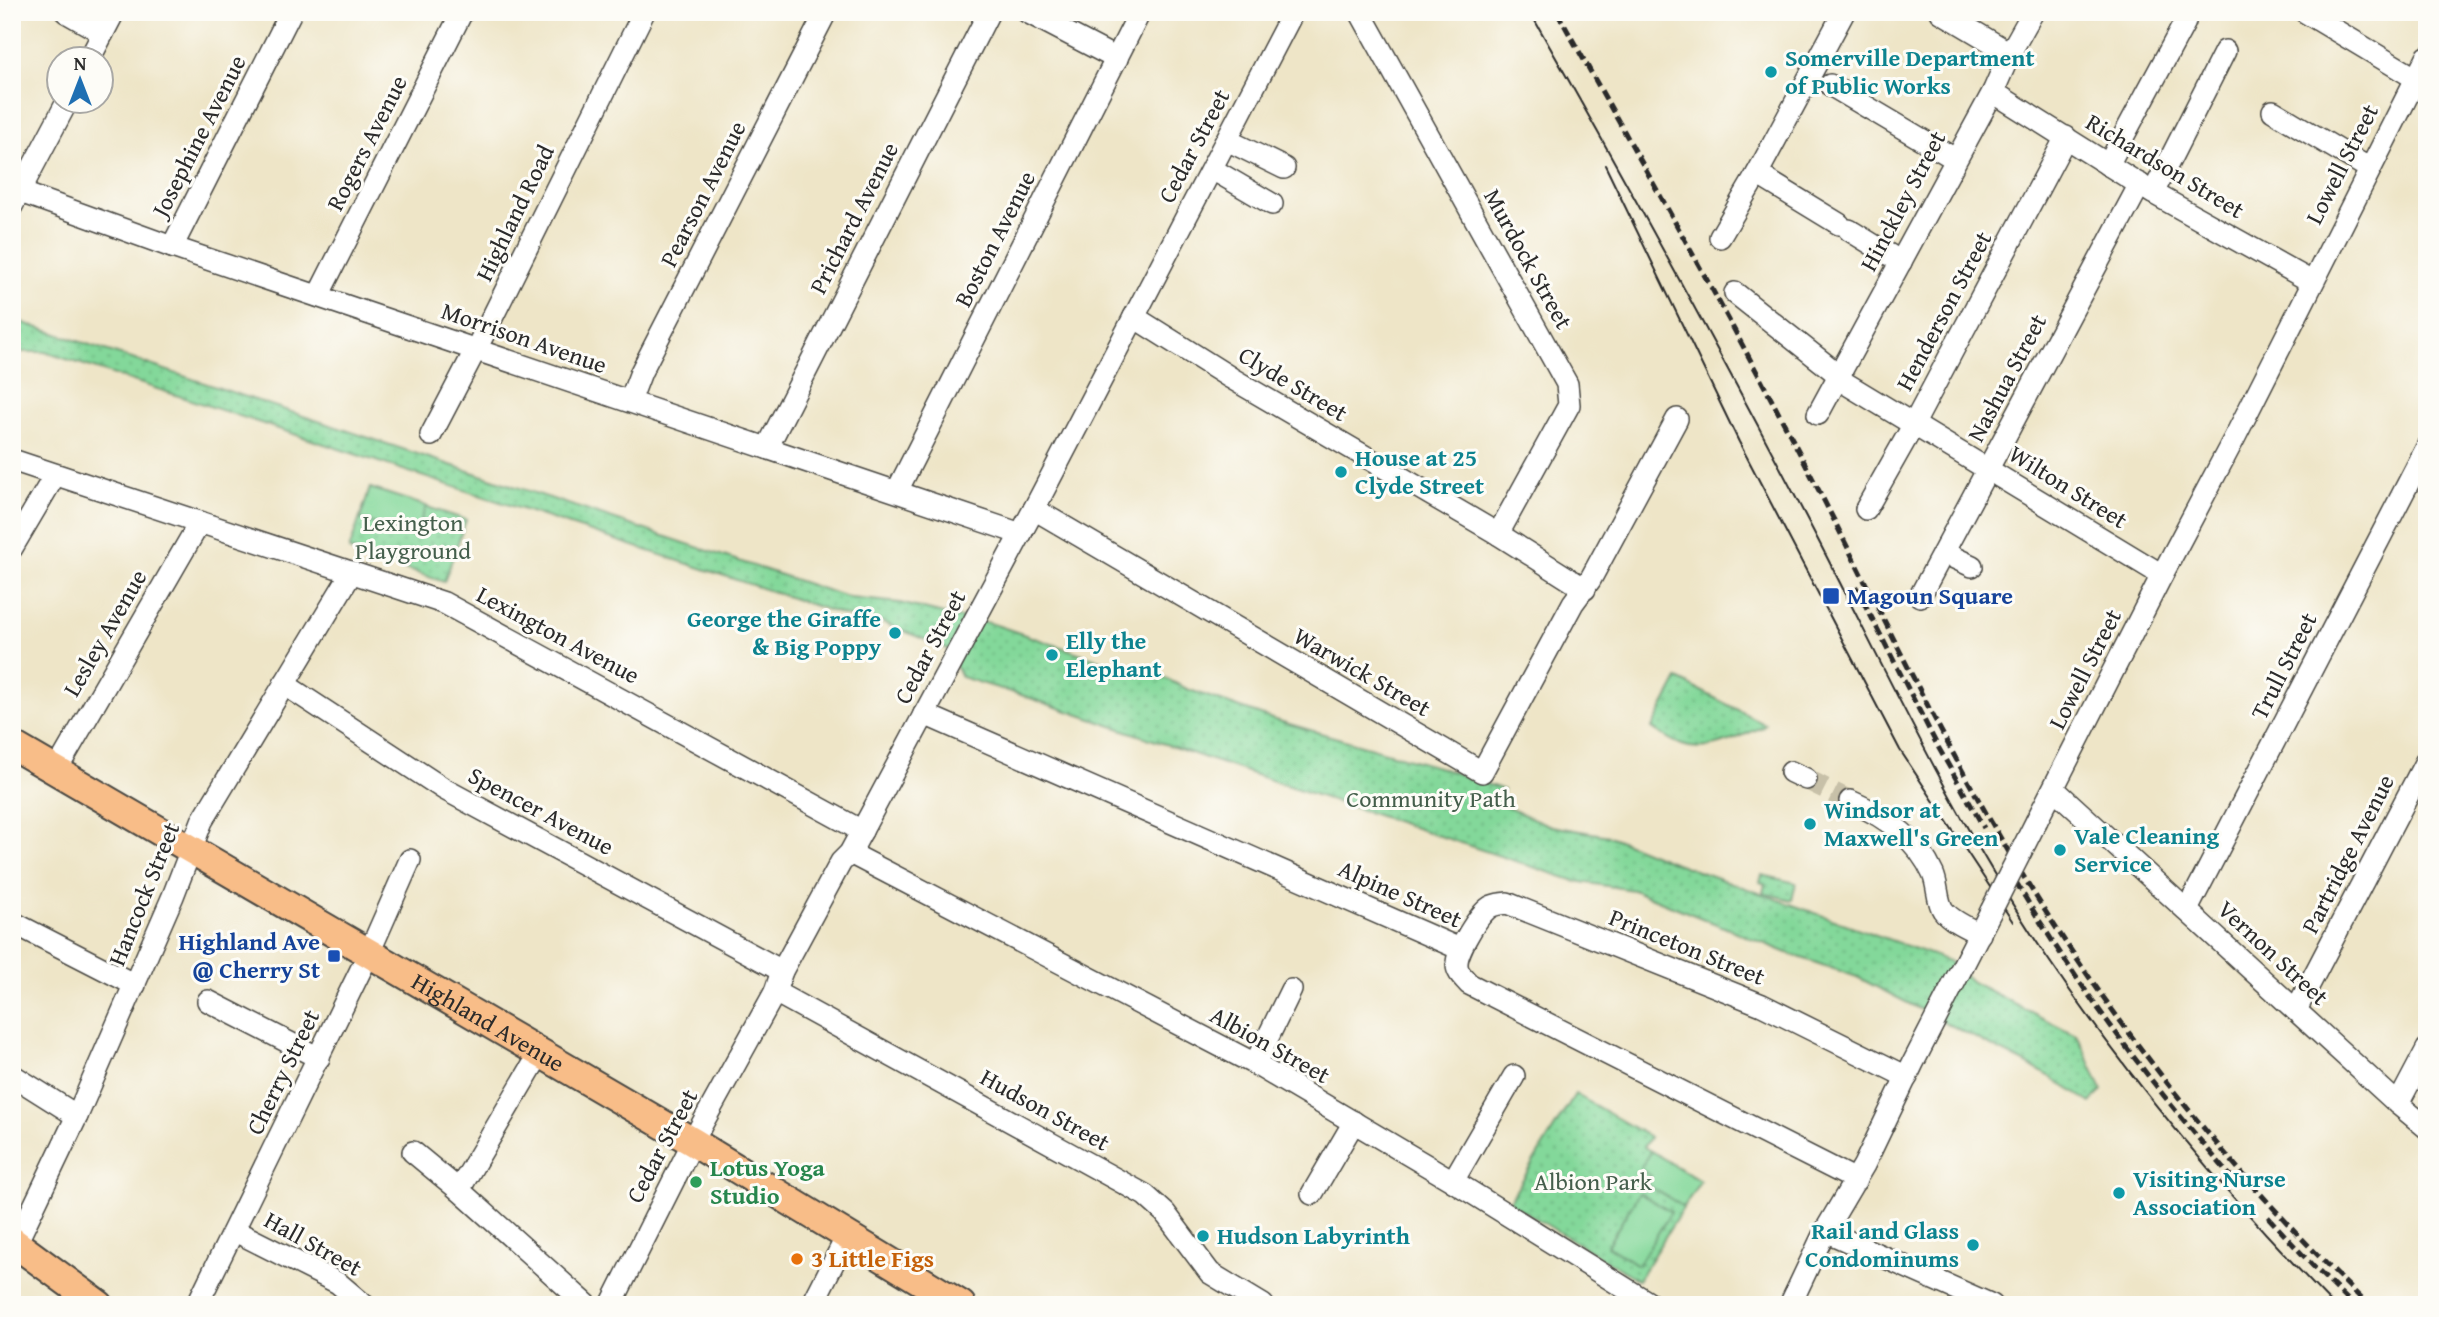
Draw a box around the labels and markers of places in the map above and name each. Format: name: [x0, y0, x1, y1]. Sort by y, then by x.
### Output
place label: Somerville Department of Public Works: [1785, 40, 2035, 103]
marker: Somerville Department of Public Works: [1763, 64, 1779, 80]
place label: House at 25 Clyde Street: [1355, 440, 1484, 503]
marker: House at 25 Clyde Street: [1333, 464, 1349, 480]
place label: Magoun Square: [1847, 578, 2013, 613]
marker: Magoun Square: [1821, 586, 1841, 606]
place label: George the Giraffe & Big Poppy: [687, 601, 882, 664]
place label: Elly the Elephant: [1066, 623, 1161, 686]
marker: George the Giraffe & Big Poppy: [887, 625, 903, 641]
marker: Elly the Elephant: [1044, 647, 1060, 663]
place label: Windsor at Maxwell's Green: [1824, 792, 1998, 855]
marker: Windsor at Maxwell's Green: [1802, 816, 1818, 832]
place label: Vale Cleaning Service: [2074, 818, 2219, 881]
marker: Vale Cleaning Service: [2052, 842, 2068, 858]
place label: Highland Ave @ Cherry St: [178, 924, 320, 987]
marker: Highland Ave @ Cherry St: [326, 948, 342, 964]
place label: Lotus Yoga Studio: [710, 1150, 826, 1213]
place label: Visiting Nurse Association: [2133, 1161, 2286, 1224]
marker: Lotus Yoga Studio: [688, 1174, 704, 1190]
marker: Visiting Nurse Association: [2111, 1185, 2127, 1201]
place label: Rail and Glass Condominums: [1805, 1213, 1959, 1276]
place label: Hudson Labyrinth: [1217, 1218, 1410, 1253]
marker: Hudson Labyrinth: [1195, 1228, 1211, 1244]
marker: Rail and Glass Condominums: [1965, 1237, 1981, 1253]
place label: 3 Little Figs: [811, 1241, 934, 1276]
marker: 3 Little Figs: [789, 1251, 805, 1267]

